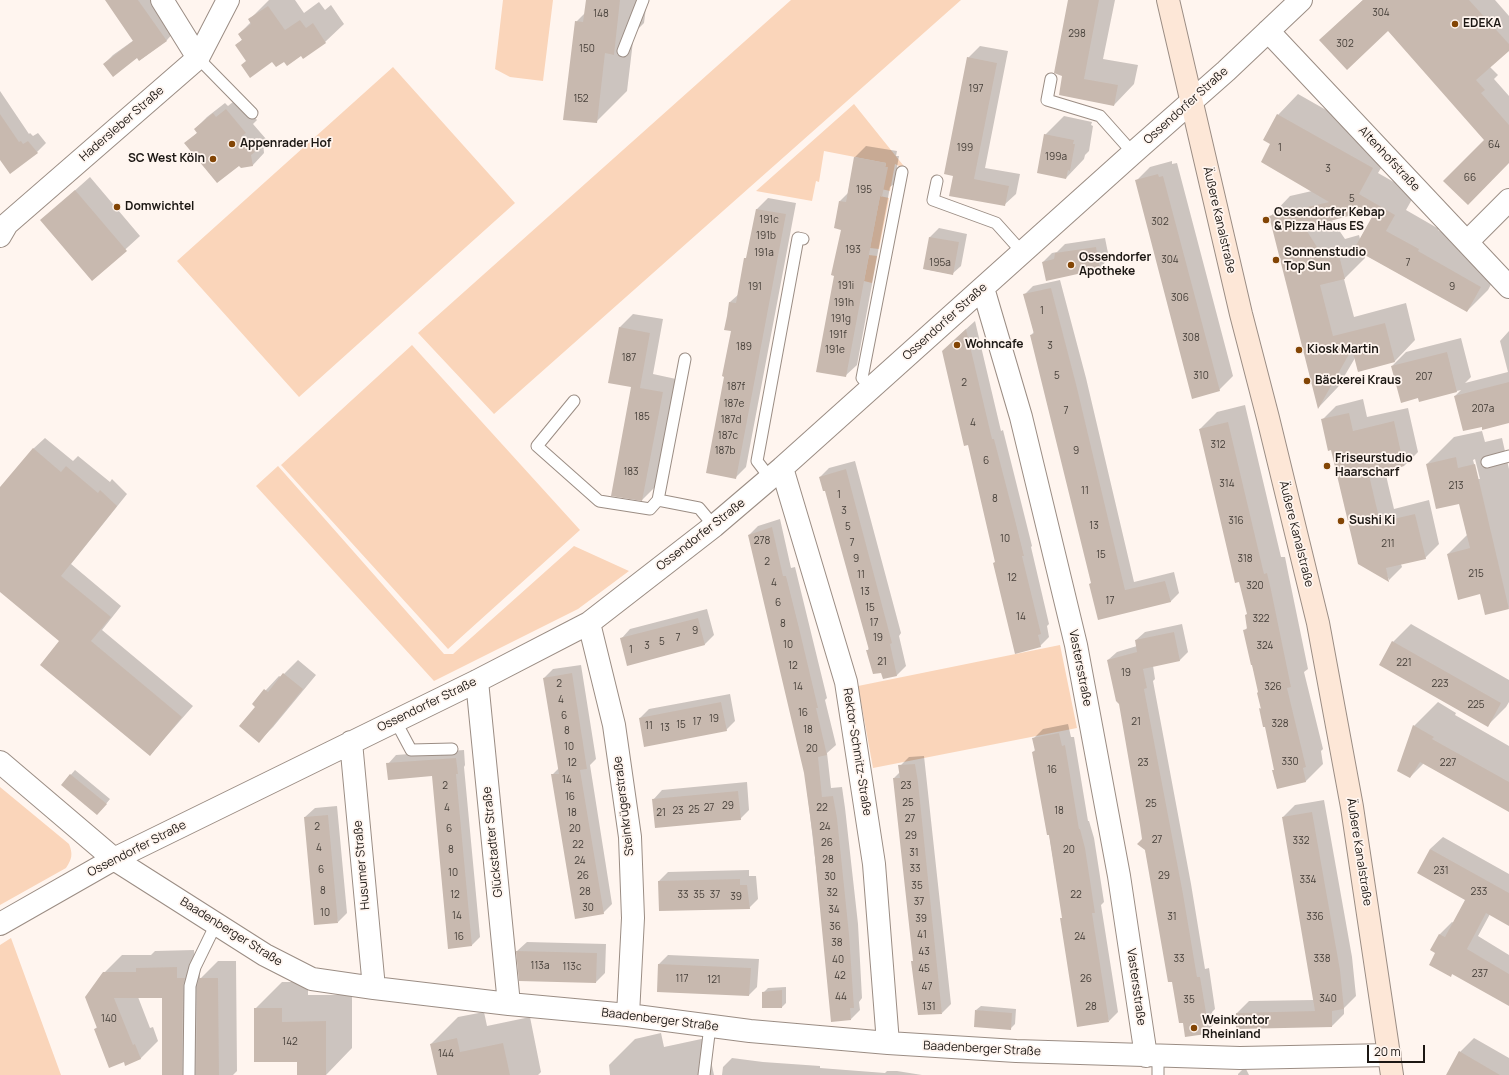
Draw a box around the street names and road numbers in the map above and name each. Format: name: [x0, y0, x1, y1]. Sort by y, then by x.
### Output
street label: Ossendorfer Straße: [1141, 64, 1231, 148]
street label: Hadersleber Straße: [77, 83, 167, 165]
street label: Altenhofstraße: [1355, 124, 1423, 194]
street label: Äußere Kanalstraße: [1200, 165, 1238, 275]
street label: Ossendorfer Straße: [900, 280, 990, 364]
street label: Äußere Kanalstraße: [1276, 479, 1316, 589]
street label: Ossendorfer Straße: [654, 496, 748, 574]
street label: Vastersstraße: [1066, 628, 1094, 708]
street label: Ossendorfer Straße: [375, 675, 479, 735]
street label: Rektor-Schmitz-Straße: [840, 687, 874, 817]
street label: Steinkrügerstraße: [611, 755, 637, 857]
street label: Glückstadter Straße: [480, 786, 506, 898]
street label: Äußere Kanalstraße: [1343, 797, 1375, 907]
street label: Ossendorfer Straße: [85, 818, 189, 880]
street label: Husumer Straße: [351, 820, 373, 910]
street label: Baadenberger Straße: [177, 895, 285, 969]
street label: Vastersstraße: [1123, 948, 1149, 1026]
street label: Baadenberger Straße: [601, 1006, 719, 1034]
street label: Baadenberger Straße: [923, 1039, 1041, 1059]

